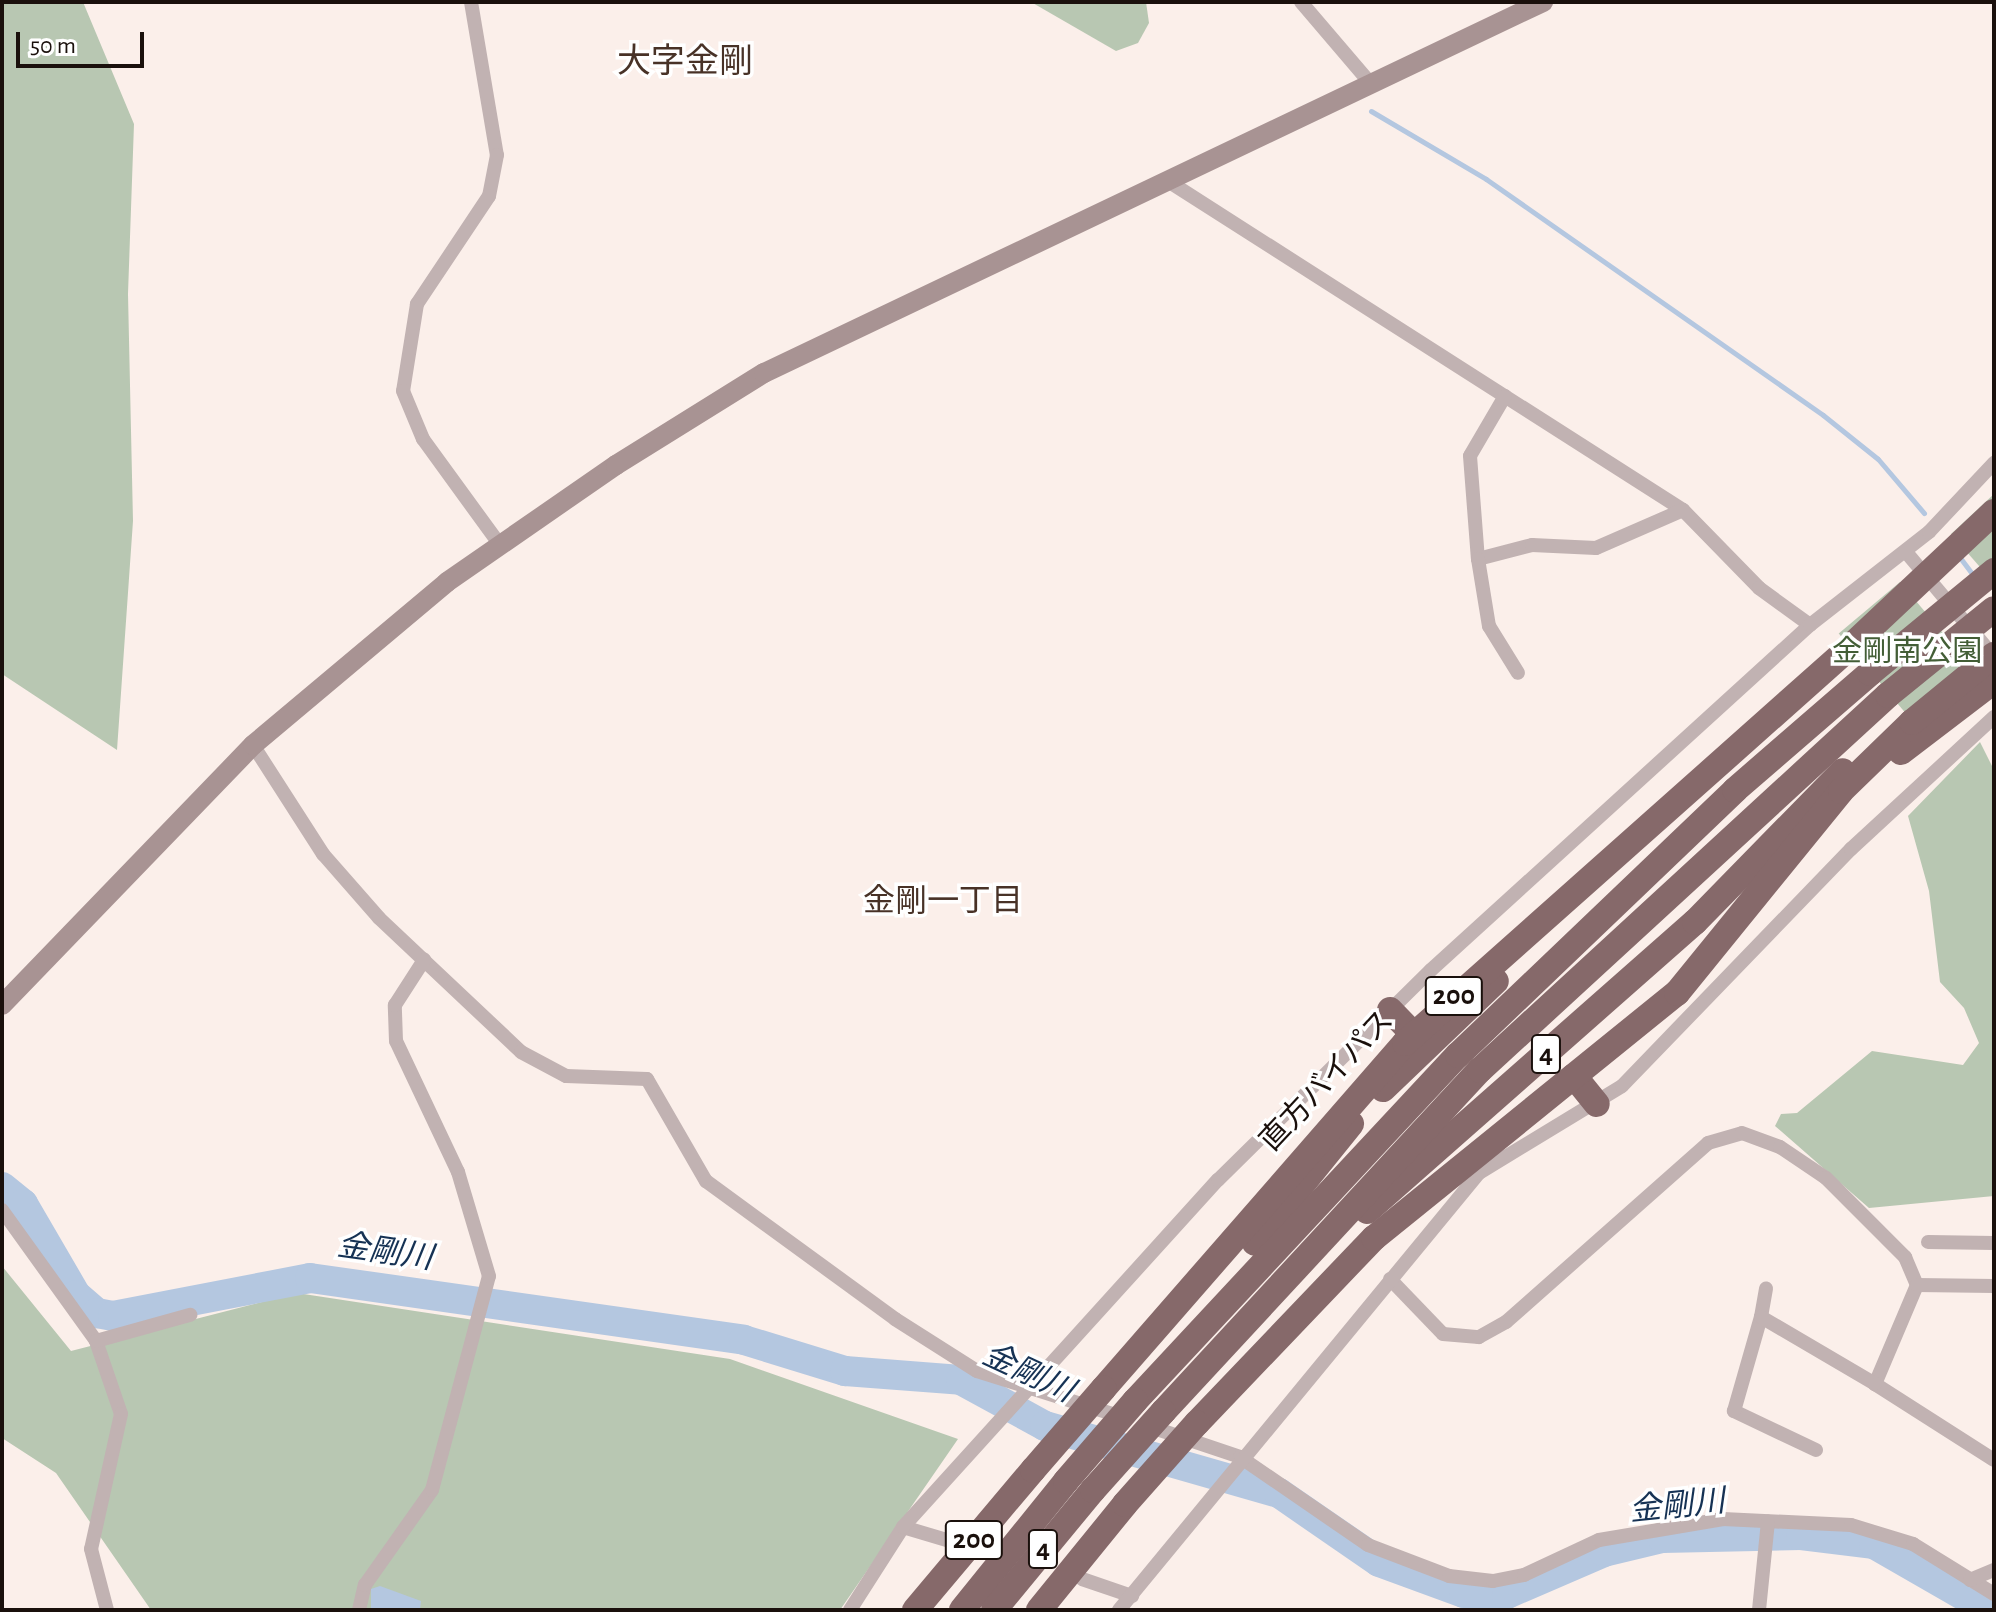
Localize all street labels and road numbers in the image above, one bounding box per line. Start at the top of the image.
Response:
road number: 200 [1424,972,1484,1020]
street label: 直方バイパス [1252,1003,1402,1159]
road number: 4 [1530,1030,1562,1078]
road number: 200 [944,1516,1004,1564]
road number: 4 [1027,1525,1059,1573]

